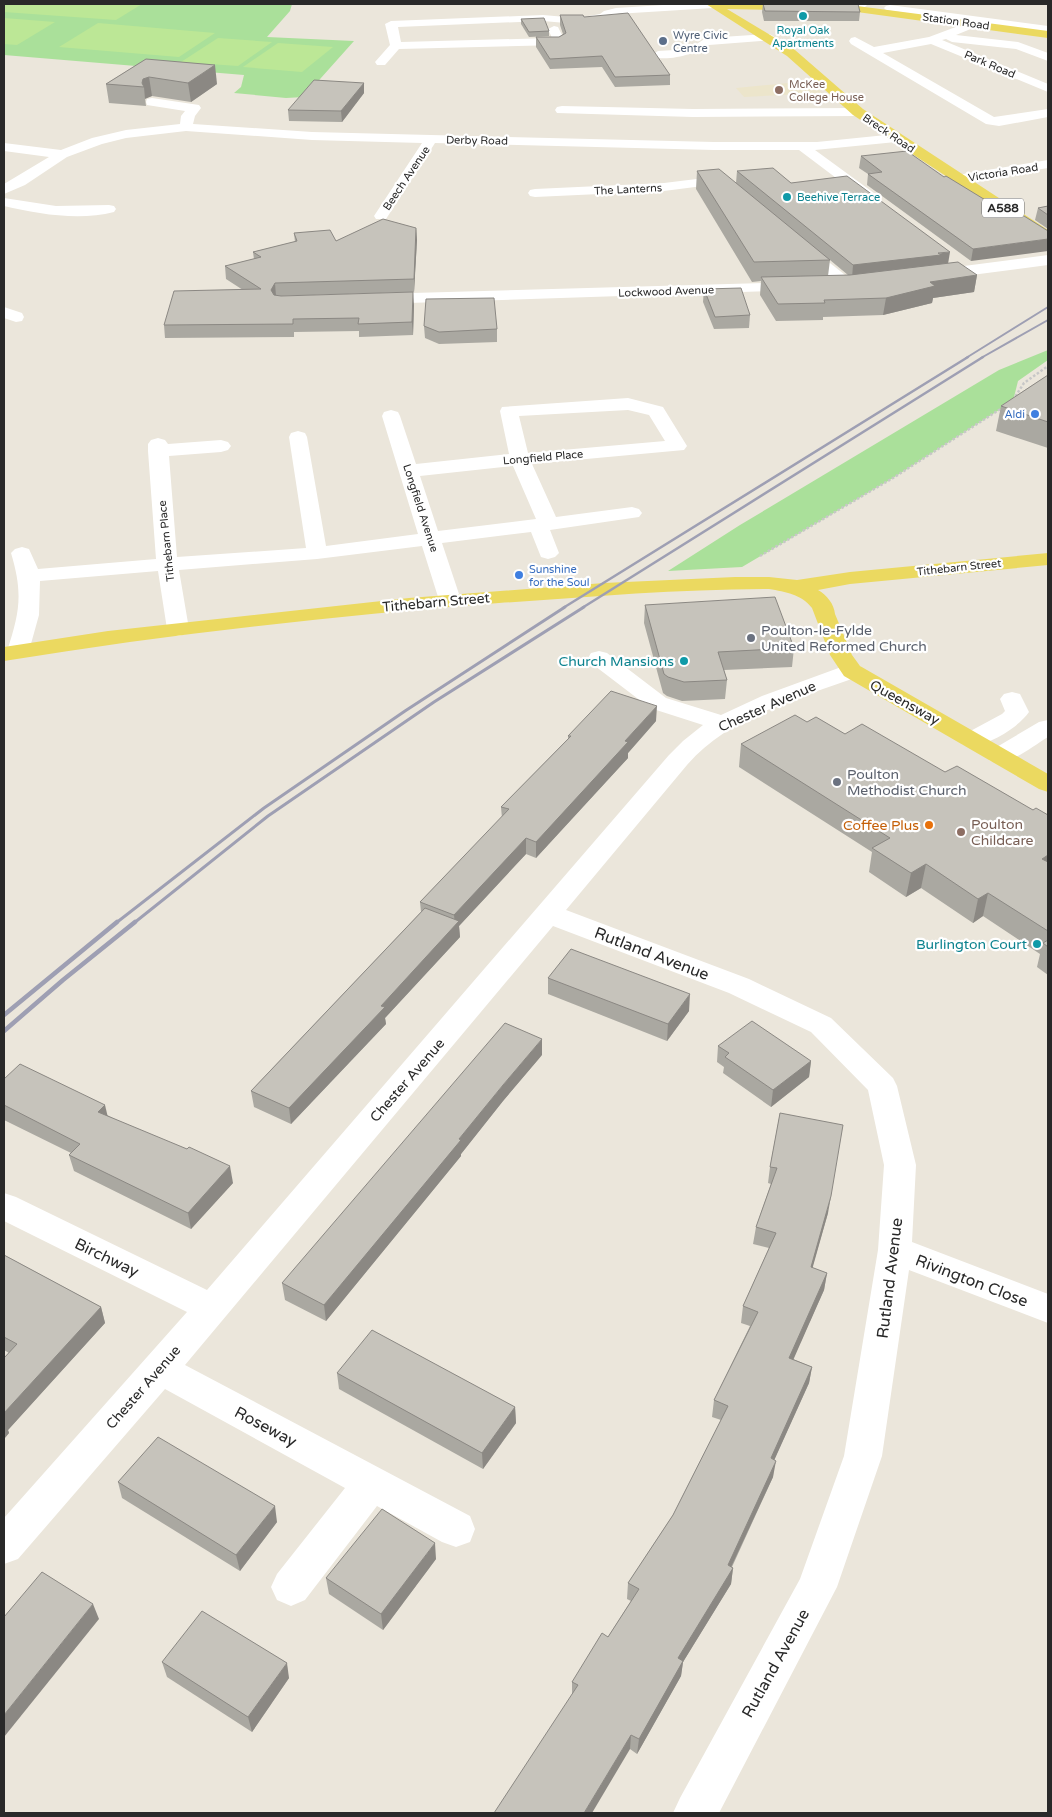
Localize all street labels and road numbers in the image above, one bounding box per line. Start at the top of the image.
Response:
street label: Station Road [922,10,990,33]
street label: Park Road [962,48,1017,81]
street label: Breck Road [860,111,917,156]
street label: Derby Road [446,133,508,148]
street label: Beech Avenue [380,144,433,213]
street label: Victoria Road [967,161,1039,184]
street label: The Lanterns [594,181,662,198]
road number: A588 [982,198,1024,218]
street label: Lockwood Avenue [618,283,714,300]
street label: Longfield Place [502,448,584,467]
street label: Longfield Avenue [400,462,441,554]
street label: Tithebarn Place [156,500,177,582]
street label: Tithebarn Street [916,557,1002,578]
street label: Tithebarn Street [382,589,491,616]
street label: Queensway [867,676,943,729]
street label: Chester Avenue [716,677,819,736]
street label: Rutland Avenue [591,923,712,985]
street label: Chester Avenue [366,1035,448,1126]
street label: Rutland Avenue [873,1217,907,1340]
street label: Birchway [71,1234,142,1282]
street label: Rivington Close [913,1250,1031,1312]
street label: Chester Avenue [102,1342,184,1433]
street label: Roseway [231,1402,301,1452]
street label: Rutland Avenue [738,1606,814,1721]

